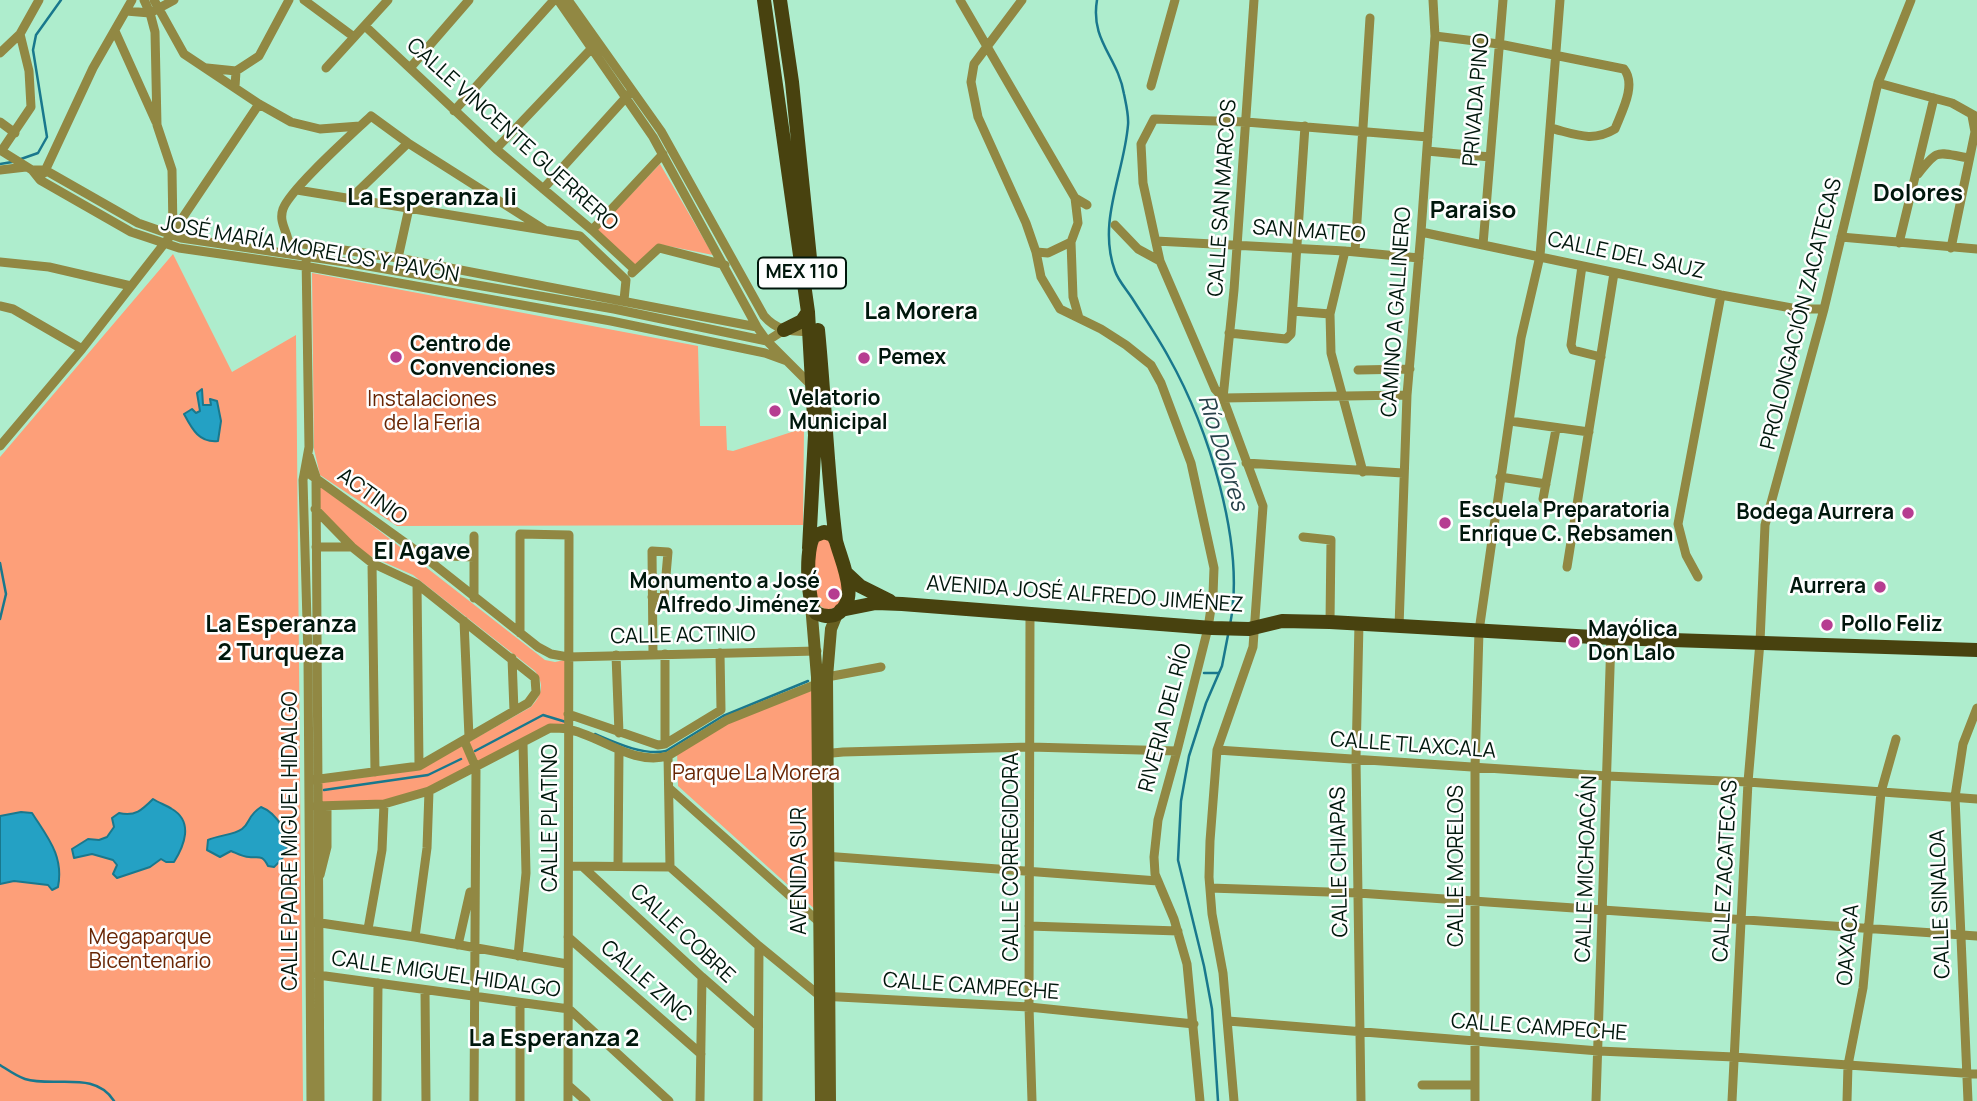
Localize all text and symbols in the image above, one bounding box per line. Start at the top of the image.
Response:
street label: PRIVADA PINO [1459,32,1495,168]
street label: CALLE VINCENTE GUERRERO [401,33,623,237]
street label: CALLE SAN MARCOS [1204,99,1242,297]
street label: PROLONGACIÓN ZACATECAS [1756,176,1848,452]
district label: Dolores [1873,180,1963,208]
district label: La Esperanza Ii [347,184,517,212]
district label: Paraiso [1430,197,1516,225]
street label: CAMINO A GALLINERO [1377,206,1417,418]
street label: JOSÉ MARÍA MORELOS Y PAVÓN [159,211,461,289]
street label: SAN MATEO [1251,215,1367,249]
street label: CALLE DEL SAUZ [1545,227,1707,285]
road number: MEX 110 [758,258,846,288]
district label: La Morera [864,298,978,326]
place label: Centro de Convenciones [410,332,556,382]
place label: Pemex [878,345,946,371]
marker: Centro de Convenciones [388,349,404,365]
marker: Pemex [856,350,872,366]
place label: Velatorio Municipal [789,386,888,436]
park label: Instalaciones de la Feria [367,387,497,437]
water label: Río Dolores [1191,392,1253,514]
marker: Velatorio Municipal [767,403,783,419]
street label: ACTINIO [332,463,412,531]
place label: Escuela Preparatoria Enrique C. Rebsamen [1459,498,1673,548]
place label: Bodega Aurrera [1736,500,1894,526]
marker: Bodega Aurrera [1900,505,1916,521]
marker: Escuela Preparatoria Enrique C. Rebsamen [1437,515,1453,531]
district label: El Agave [373,538,471,566]
place label: Monumento a José Alfredo Jiménez [629,569,820,619]
street label: AVENIDA JOSÉ ALFREDO JIMÉNEZ [926,571,1244,619]
place label: Aurrera [1789,574,1866,600]
marker: Aurrera [1872,579,1888,595]
marker: Monumento a José Alfredo Jiménez [826,586,842,602]
district label: La Esperanza 2 Turqueza [205,611,357,667]
place label: Pollo Feliz [1841,612,1942,638]
place label: Mayólica Don Lalo [1588,617,1678,667]
marker: Pollo Feliz [1819,617,1835,633]
street label: CALLE ACTINIO [610,622,756,650]
marker: Mayólica Don Lalo [1566,634,1582,650]
street label: RIVERIA DEL RÍO [1134,641,1198,795]
street label: CALLE PADRE MIGUEL HIDALGO [278,691,304,991]
street label: CALLE TLAXCALA [1329,728,1497,764]
street label: CALLE PLATINO [538,744,564,892]
street label: CALLE CORREGIDORA [999,752,1025,962]
park label: Parque La Morera [672,761,840,787]
street label: CALLE MICHOACÁN [1571,775,1603,963]
street label: CALLE ZACATECAS [1709,779,1743,963]
street label: CALLE MORELOS [1444,785,1470,947]
street label: CALLE CHIAPAS [1326,786,1354,938]
street label: AVENIDA SUR [787,807,813,935]
street label: CALLE SINALOA [1926,829,1956,979]
street label: CALLE COBRE [624,879,740,989]
street label: OAXACA [1833,903,1865,987]
park label: Megaparque Bicentenario [89,925,211,975]
street label: CALLE ZINC [595,936,697,1028]
street label: CALLE MIGUEL HIDALGO [330,946,562,1004]
street label: CALLE CAMPECHE [882,968,1060,1006]
street label: CALLE CAMPECHE [1450,1009,1628,1047]
district label: La Esperanza 2 [469,1025,639,1053]

